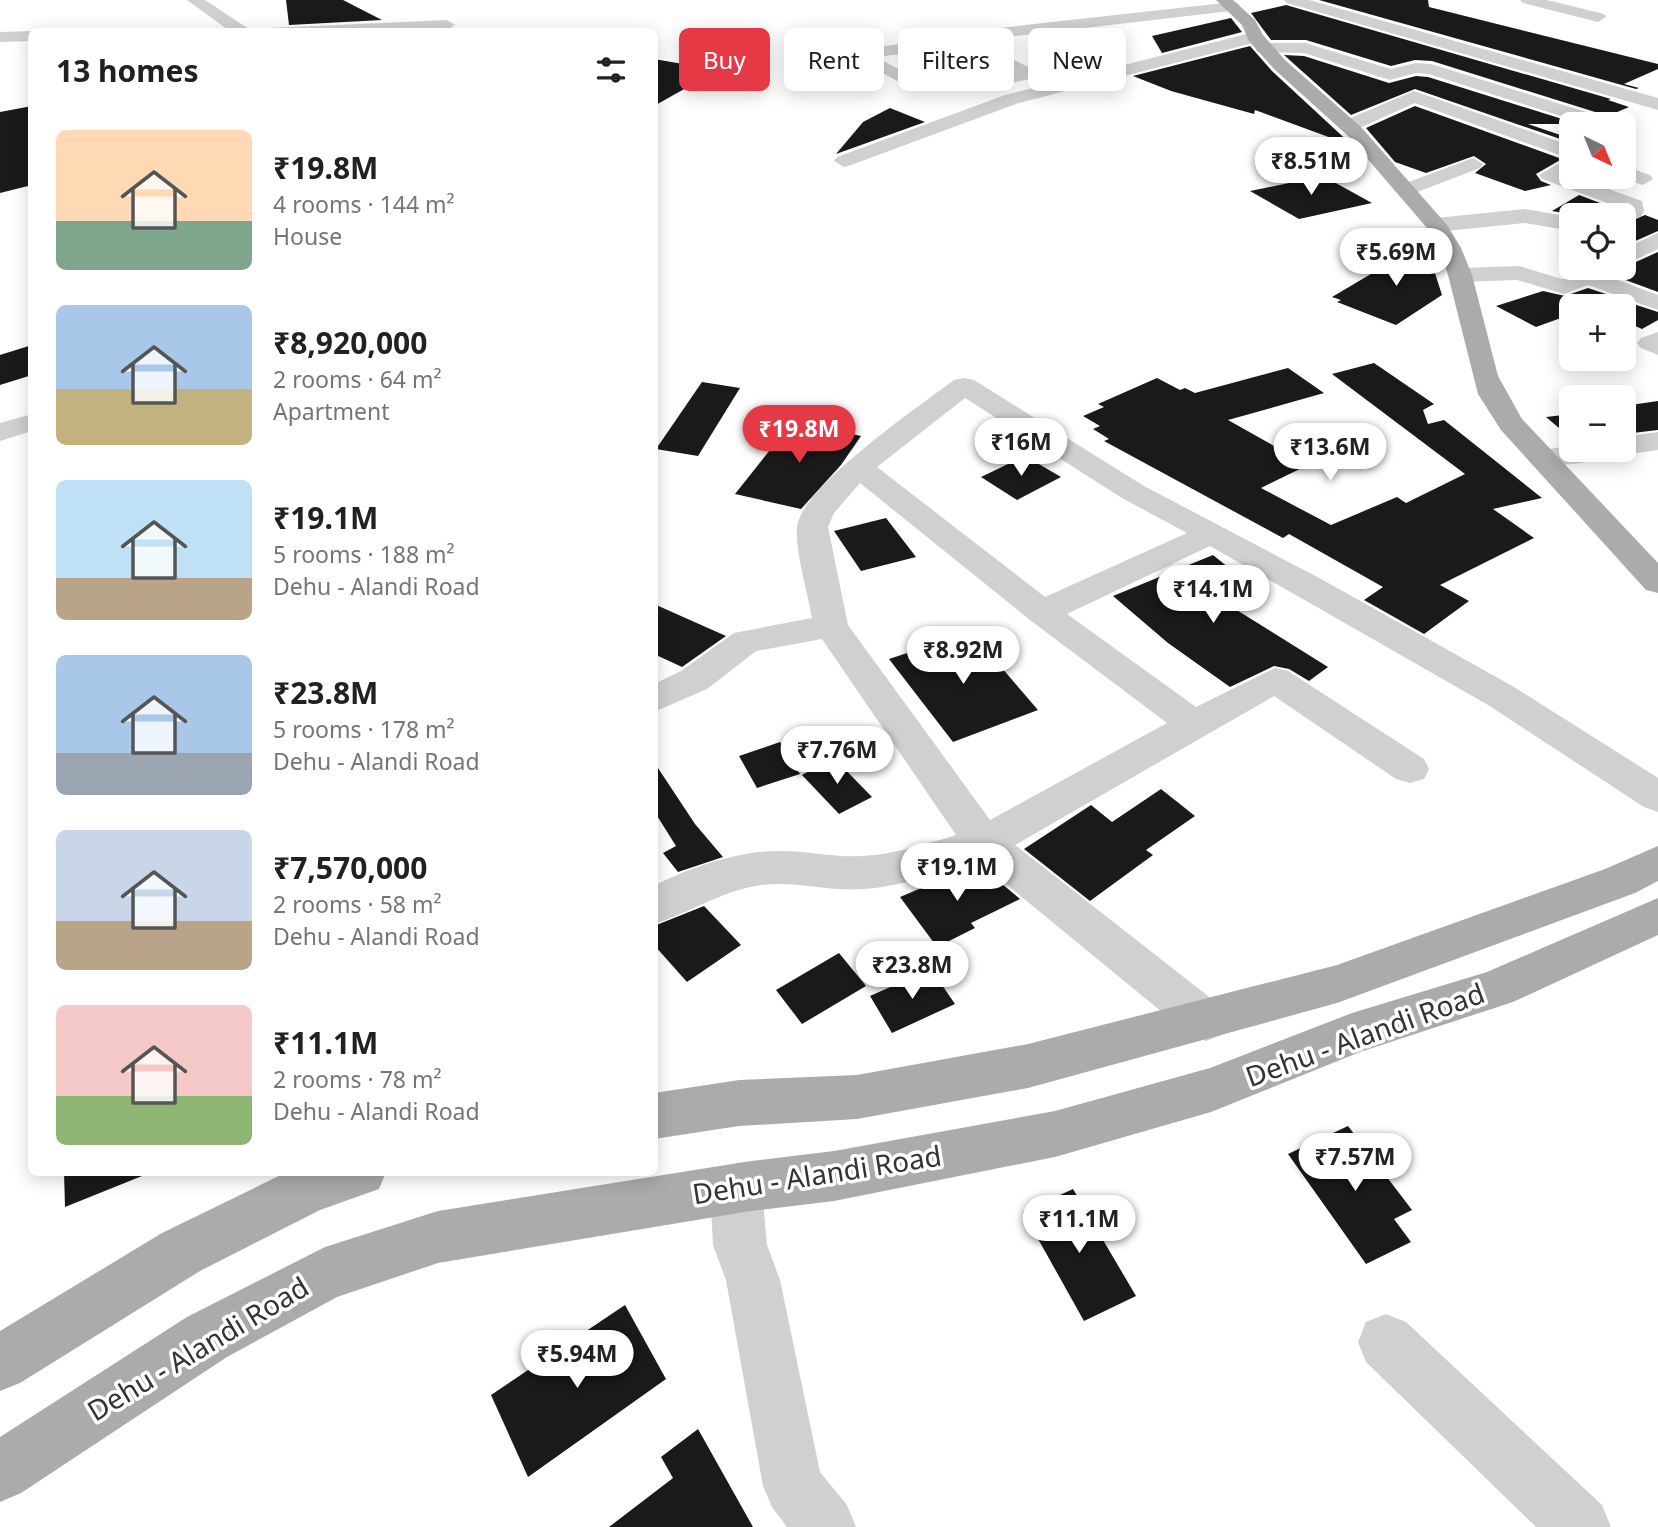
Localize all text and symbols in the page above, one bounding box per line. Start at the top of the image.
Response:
chip: Buy [679,28,770,91]
chip: Rent [784,28,884,91]
chip: Filters [898,28,1014,91]
chip: New [1028,28,1126,91]
text: 13 homes [56,50,199,91]
icon: filters [592,51,630,89]
north arrow [1559,112,1636,189]
map controls [1559,112,1636,462]
pin: ₹8.51M [1254,138,1368,197]
text: ₹8.51M [1271,144,1351,176]
text: ₹19.8M [273,147,378,188]
icon: home [112,158,196,242]
text: 4 rooms · 144 m² [273,188,455,220]
button: locate [1559,203,1636,280]
text: House [273,220,342,252]
pin: ₹5.69M [1339,229,1453,288]
text: ₹5.69M [1356,235,1436,267]
button: + [1559,294,1636,371]
text: ₹8,920,000 [273,322,427,363]
icon: home [112,333,196,417]
text: 2 rooms · 64 m² [273,363,442,395]
button: − [1559,385,1636,462]
text: Apartment [273,395,390,427]
pin: ₹19.8M [742,406,856,465]
text: ₹19.8M [759,412,839,444]
pin: ₹16M [980,419,1062,478]
pin: ₹13.6M [1273,424,1387,483]
text: ₹16M [990,425,1052,457]
text: ₹13.6M [1290,430,1370,462]
text: ₹19.1M [273,497,378,538]
icon: home [112,508,196,592]
text: 5 rooms · 188 m² [273,538,455,570]
pin: ₹14.1M [1156,566,1270,625]
text: Dehu - Alandi Road [273,570,480,602]
text: ₹14.1M [1173,572,1253,604]
pin: ₹8.92M [906,626,1020,686]
text: ₹8.92M [923,633,1003,665]
text: ₹23.8M [273,672,378,713]
icon: home [112,683,196,767]
text: 5 rooms · 178 m² [273,713,455,745]
pin: ₹7.76M [780,726,894,786]
text: ₹7.76M [797,733,877,765]
text: Dehu - Alandi Road [273,745,480,777]
pin: ₹19.1M [900,844,1014,903]
text: ₹7,570,000 [273,847,427,888]
text: ₹19.1M [917,850,997,882]
icon: home [112,858,196,942]
text: 2 rooms · 58 m² [273,888,442,920]
text: Dehu - Alandi Road [273,920,480,952]
pin: ₹23.8M [855,942,969,1001]
text: ₹23.8M [872,948,952,980]
street label: Dehu - Alandi Road [1240,973,1489,1095]
text: ₹11.1M [273,1022,378,1063]
icon: home [112,1033,196,1117]
text: 2 rooms · 78 m² [273,1063,442,1095]
text: Dehu - Alandi Road [273,1095,480,1127]
pin: ₹7.57M [1298,1134,1412,1193]
street label: Dehu - Alandi Road [690,1136,944,1212]
text: ₹7.57M [1315,1140,1395,1172]
pin: ₹11.1M [1022,1196,1136,1255]
text: ₹11.1M [1039,1202,1119,1234]
street label: Dehu - Alandi Road [80,1267,315,1429]
pin: ₹5.94M [520,1330,634,1390]
text: ₹5.94M [537,1337,617,1369]

